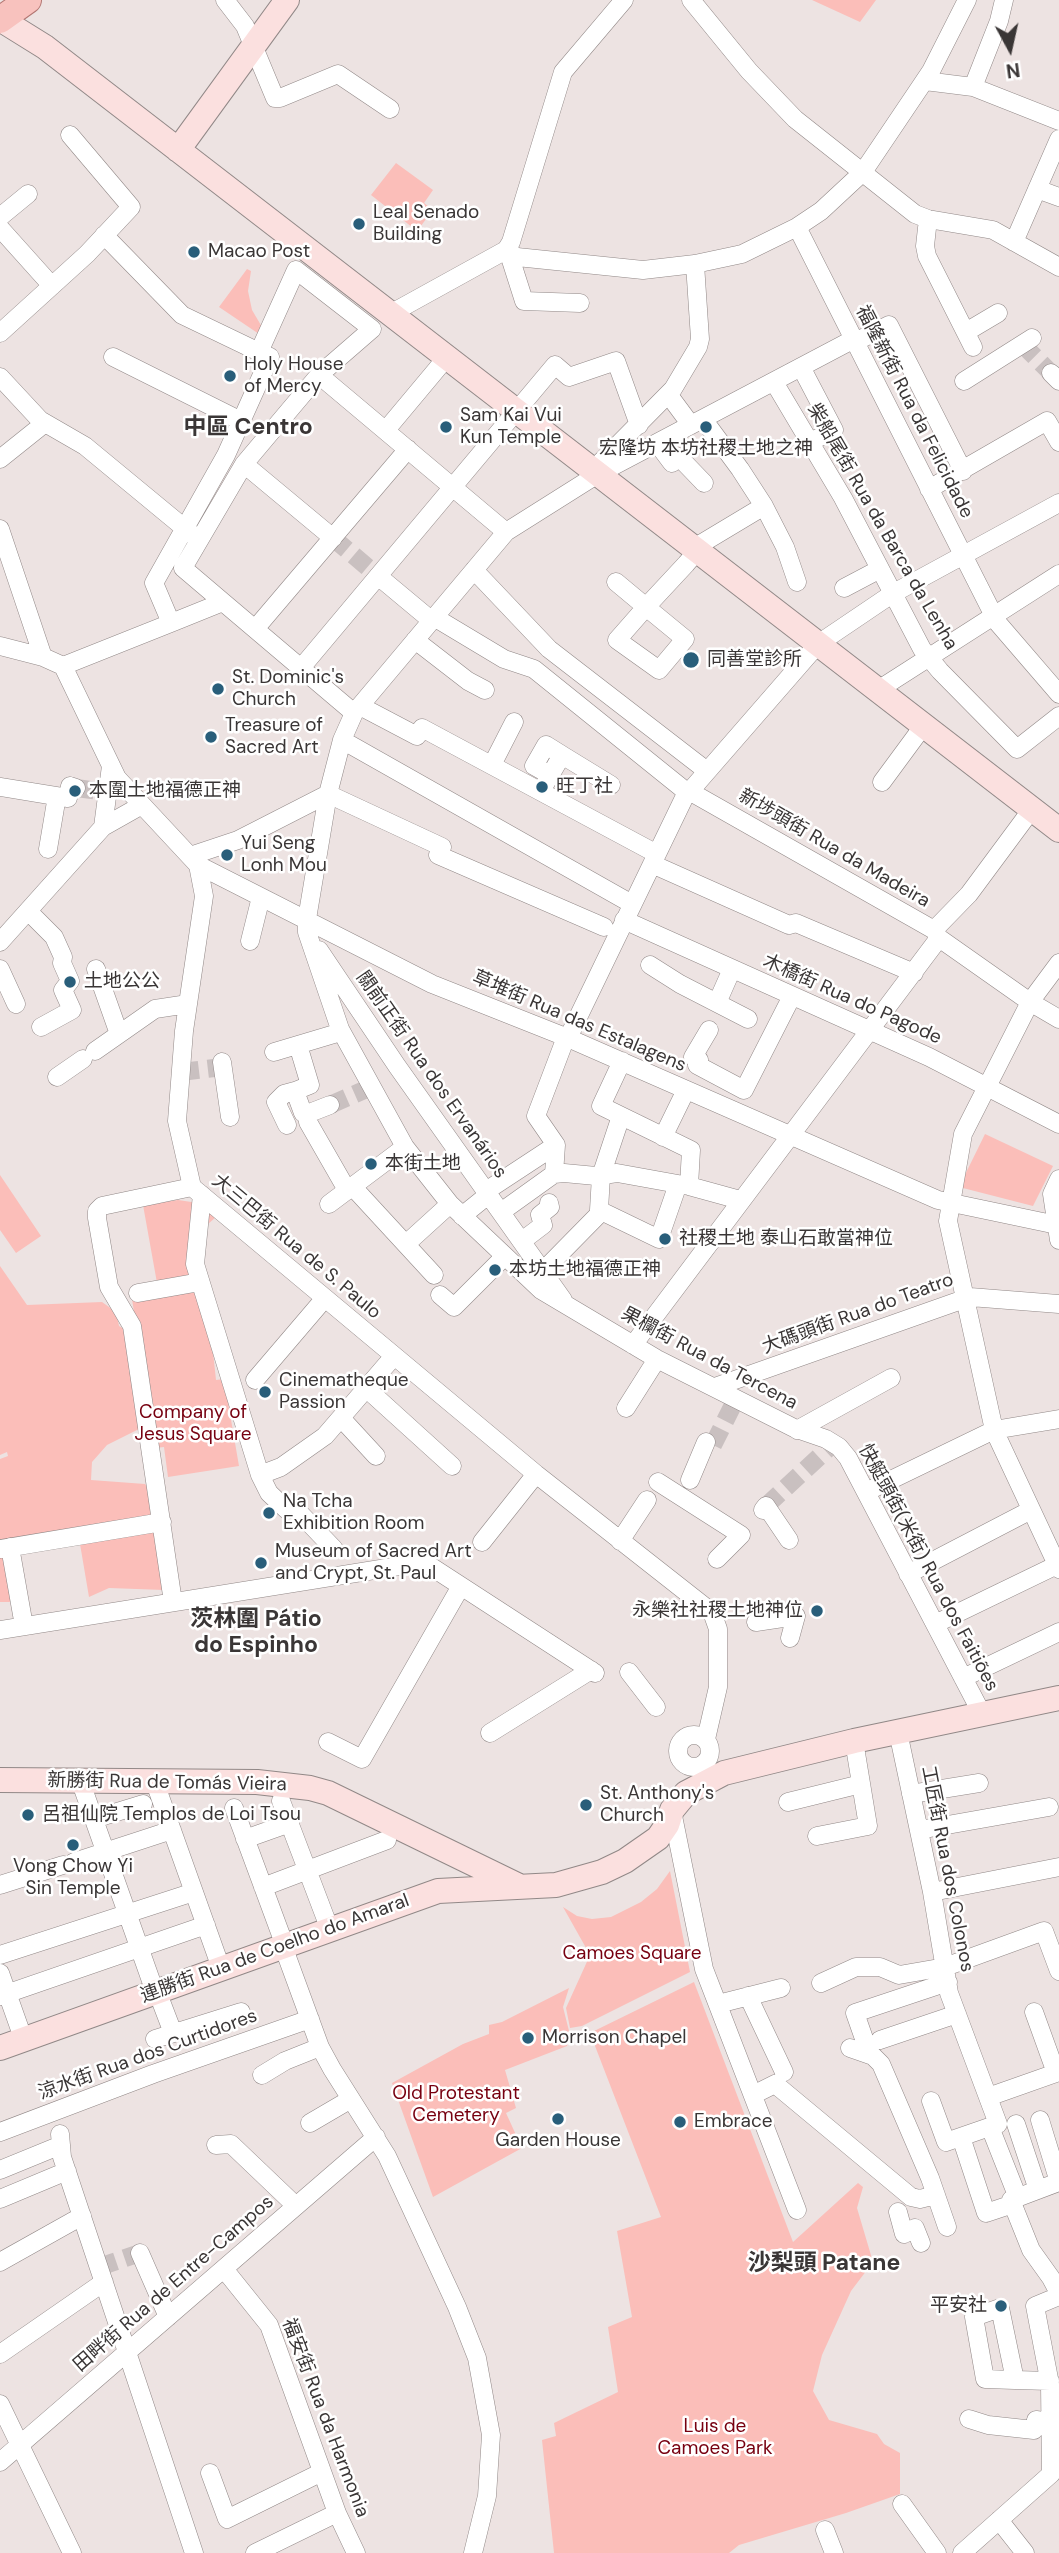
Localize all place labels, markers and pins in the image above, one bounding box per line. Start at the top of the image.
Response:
place label: Leal Senado Building [373,202,479,246]
marker: Leal Senado Building [351,216,367,232]
place label: Macao Post [208,241,310,263]
marker: Macao Post [186,244,202,260]
place label: Holy House of Mercy [244,354,343,398]
marker: Holy House of Mercy [222,368,238,384]
place label: Sam Kai Vui Kun Temple [460,405,562,449]
marker: Sam Kai Vui Kun Temple [438,419,454,435]
marker: 宏隆坊 本坊社稷土地之神 [698,419,714,435]
place label: 宏隆坊 本坊社稷土地之神 [599,438,813,460]
place label: 同善堂診所 [707,649,802,671]
marker: 同善堂診所 [681,650,701,670]
place label: St. Dominic's Church [232,667,344,711]
marker: St. Dominic's Church [210,681,226,697]
place label: Treasure of Sacred Art [225,715,323,759]
marker: Treasure of Sacred Art [203,729,219,745]
place label: 旺丁社 [556,776,613,798]
marker: 旺丁社 [534,779,550,795]
place label: 本圍土地福德正神 [89,780,241,802]
marker: 本圍土地福德正神 [67,783,83,799]
place label: Yui Seng Lonh Mou [241,833,327,877]
marker: Yui Seng Lonh Mou [219,847,235,863]
place label: 土地公公 [84,971,160,993]
marker: 土地公公 [62,974,78,990]
place label: 本街土地 [385,1153,461,1175]
marker: 本街土地 [363,1156,379,1172]
place label: 社稷土地 泰山石敢當神位 [679,1228,893,1250]
marker: 社稷土地 泰山石敢當神位 [657,1231,673,1247]
place label: 本坊土地福德正神 [509,1259,661,1281]
marker: 本坊土地福德正神 [487,1262,503,1278]
place label: Cinematheque Passion [279,1370,409,1414]
marker: Cinematheque Passion [257,1384,273,1400]
place label: Na Tcha Exhibition Room [283,1491,425,1535]
marker: Na Tcha Exhibition Room [261,1505,277,1521]
place label: Museum of Sacred Art and Crypt, St. Paul [275,1541,472,1585]
marker: Museum of Sacred Art and Crypt, St. Paul [253,1555,269,1571]
place label: 永樂社社稷土地神位 [632,1600,803,1622]
marker: 永樂社社稷土地神位 [809,1603,825,1619]
place label: St. Anthony's Church [600,1783,714,1827]
marker: St. Anthony's Church [578,1797,594,1813]
place label: 呂祖仙院 Templos de Loi Tsou [42,1804,301,1826]
marker: 呂祖仙院 Templos de Loi Tsou [20,1807,36,1823]
marker: Vong Chow Yi Sin Temple [65,1837,81,1853]
place label: Vong Chow Yi Sin Temple [13,1856,133,1900]
place label: Morrison Chapel [542,2027,686,2049]
marker: Morrison Chapel [520,2030,536,2046]
marker: Garden House [550,2111,566,2127]
place label: Embrace [694,2111,773,2133]
marker: Embrace [672,2114,688,2130]
place label: Garden House [495,2130,621,2152]
place label: 平安社 [930,2295,987,2317]
marker: 平安社 [993,2298,1009,2314]

